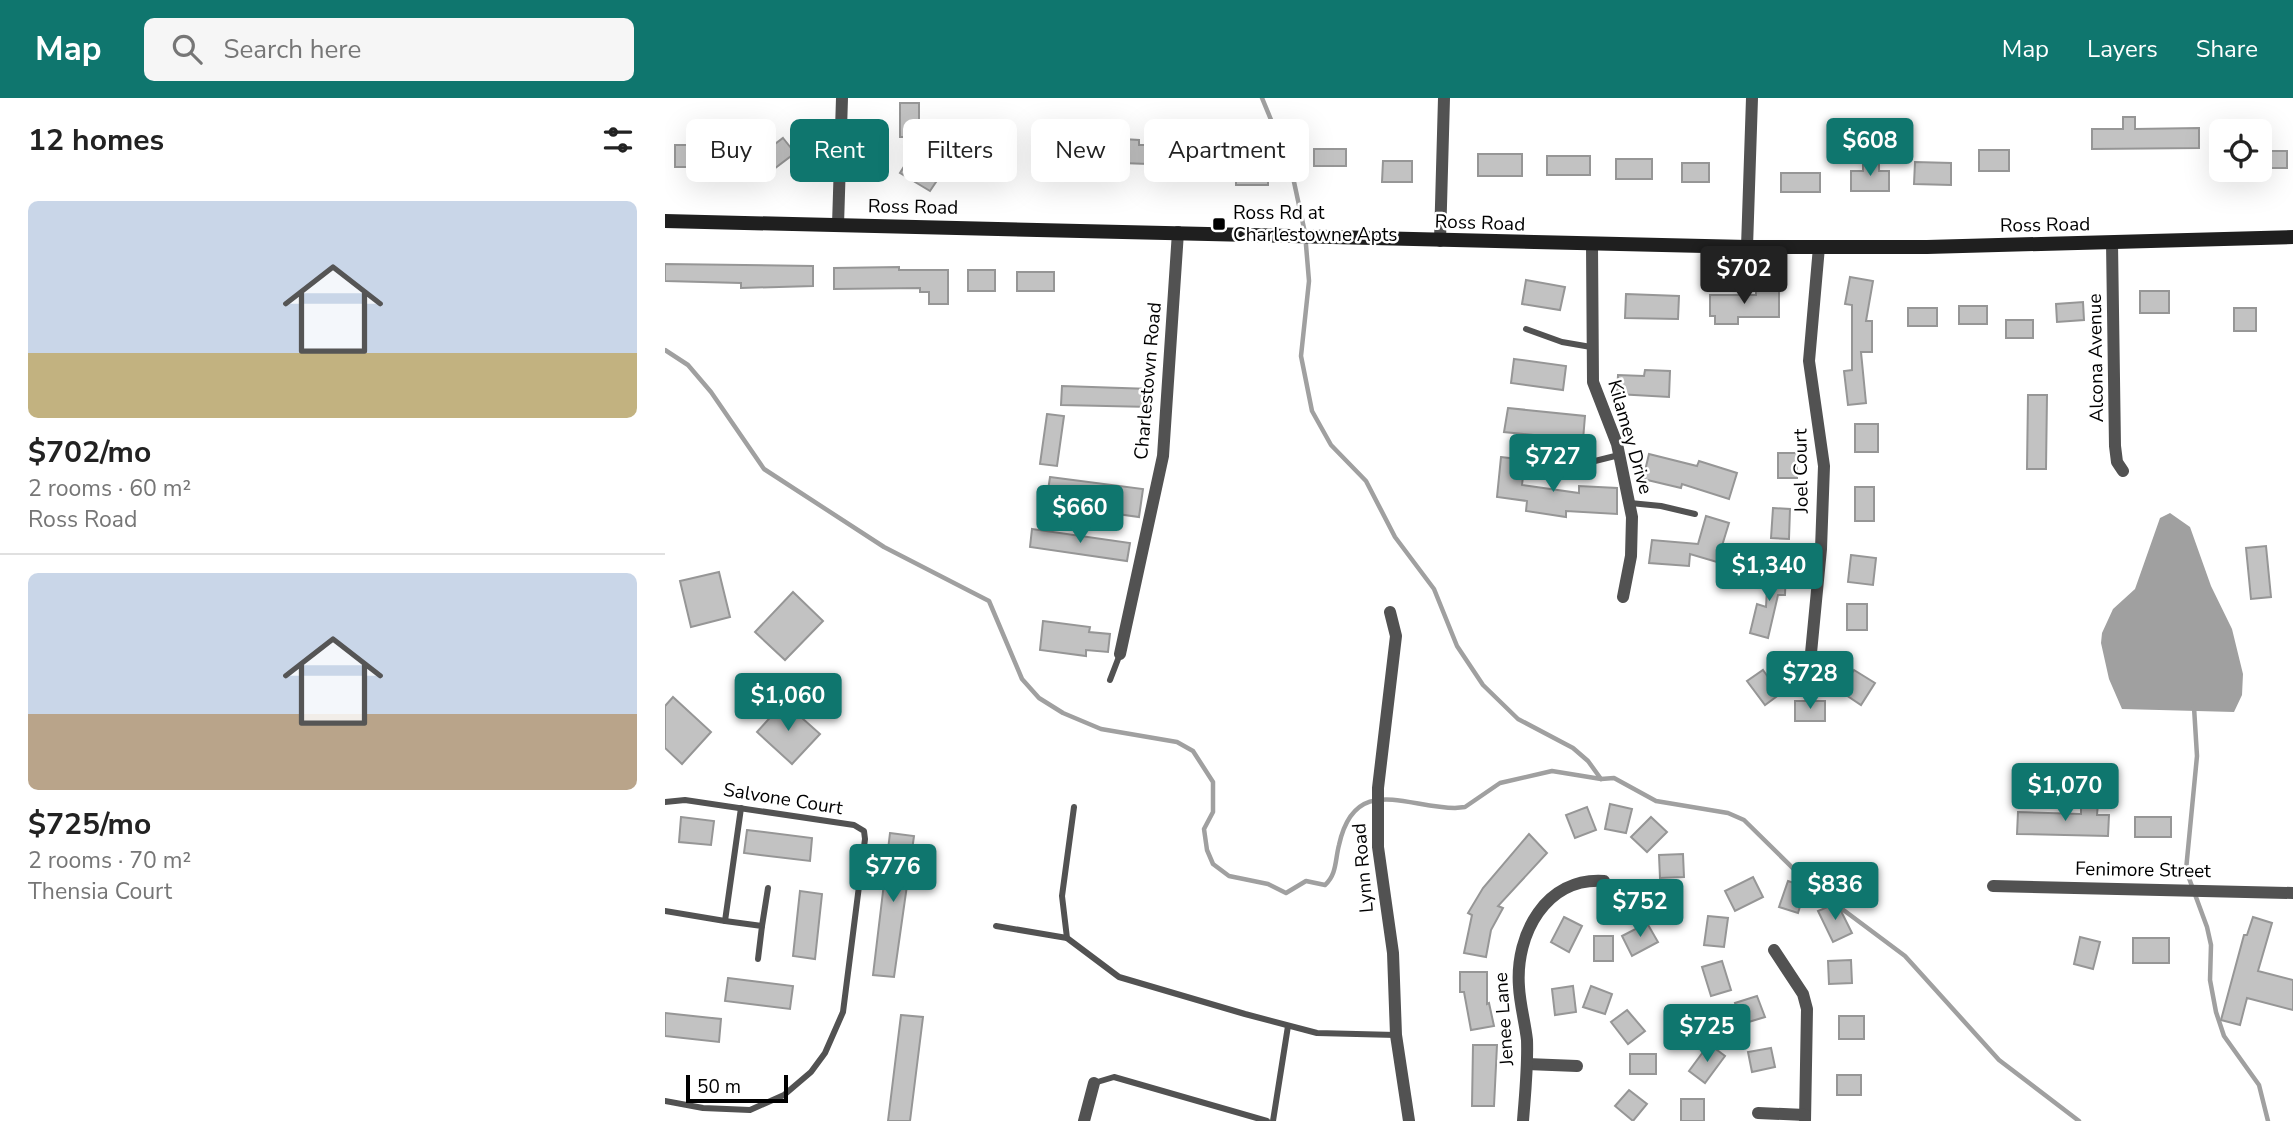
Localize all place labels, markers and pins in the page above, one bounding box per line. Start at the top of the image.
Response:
pin: $608 [1829,118,1911,178]
place label: Ross Rd at Charlestowne Apts [1233,200,1398,248]
marker: Ross Rd at Charlestowne Apts [1211,216,1227,232]
pin: $702 [1703,246,1785,306]
pin: $727 [1512,434,1594,494]
pin: $660 [1039,486,1121,545]
pin: $1,340 [1712,544,1826,603]
pin: $728 [1769,652,1851,711]
pin: $1,060 [731,674,845,733]
pin: $1,070 [2008,764,2122,823]
pin: $776 [852,844,934,904]
pin: $836 [1794,862,1876,922]
pin: $752 [1599,880,1681,939]
pin: $725 [1666,1004,1748,1064]

